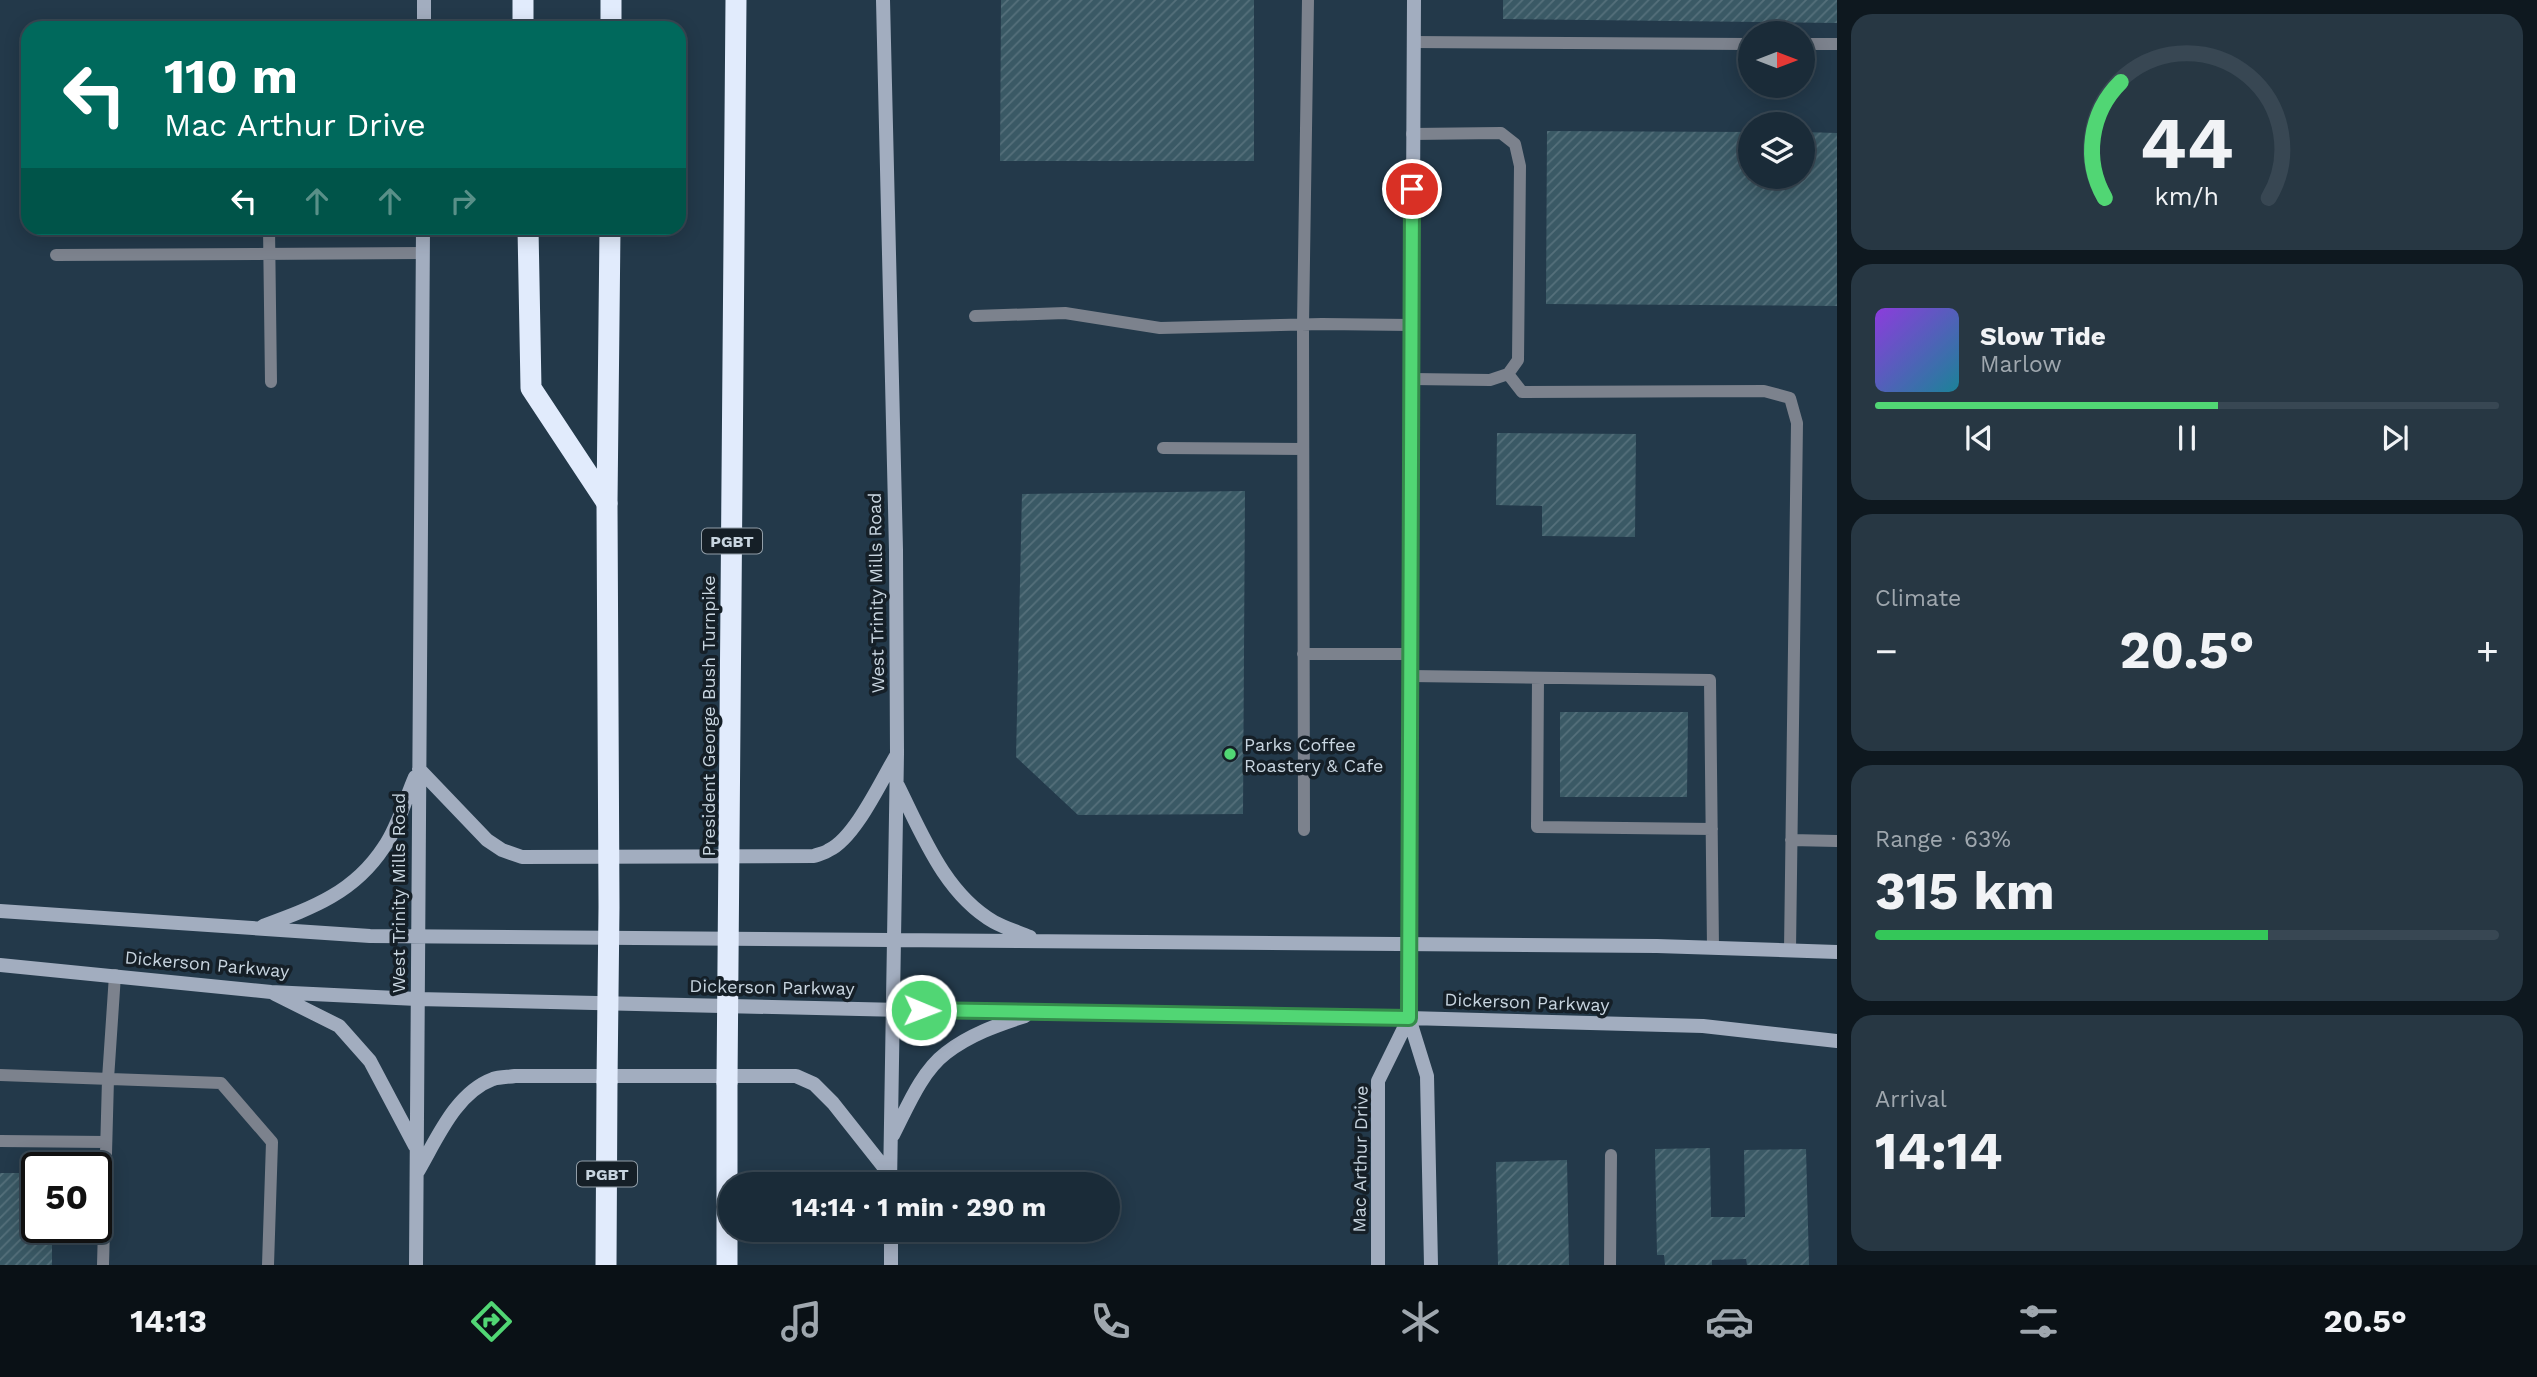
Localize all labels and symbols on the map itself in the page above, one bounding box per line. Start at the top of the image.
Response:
north arrow [1738,21,1815,98]
pin [1382,159,1442,219]
street label: West Trinity Mills Road [864,492,888,694]
road number: PGBT [702,528,762,554]
street label: President George Bush Turnpike [698,575,719,857]
place label: Parks Coffee Roastery & Cafe [1244,734,1383,776]
marker: Parks Coffee Roastery & Cafe [1222,746,1238,762]
street label: West Trinity Mills Road [388,793,409,993]
street label: Dickerson Parkway [124,946,291,982]
position arrow [884,973,958,1047]
street label: Dickerson Parkway [689,975,855,999]
street label: Dickerson Parkway [1444,989,1611,1015]
street label: Mac Arthur Drive [1348,1085,1372,1233]
speed limit sign: 50 [21,1152,112,1243]
road number: PGBT [577,1162,637,1186]

